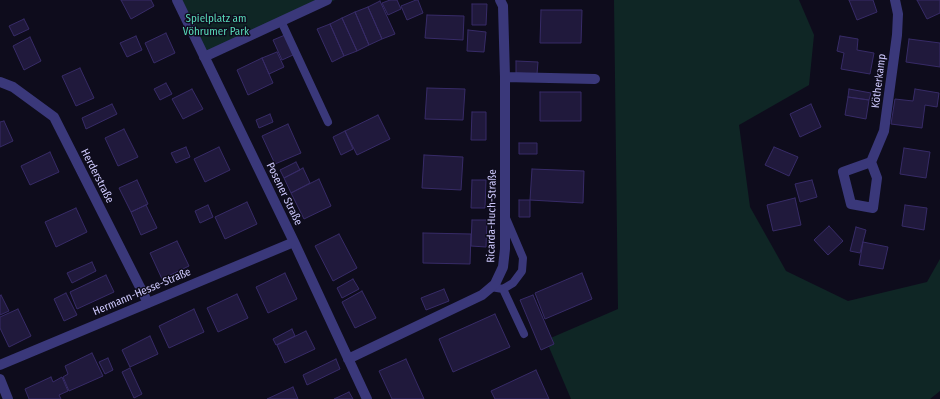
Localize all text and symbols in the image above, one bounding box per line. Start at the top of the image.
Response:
park label: Spielplatz am Vöhrumer Park [183,12,249,38]
street label: Kötherkamp [869,53,889,109]
street label: Herderstraße [78,147,116,205]
street label: Posener Straße [263,160,305,228]
street label: Ricarda-Huch-Straße [485,169,499,263]
street label: Hermann-Hesse-Straße [91,265,193,319]

